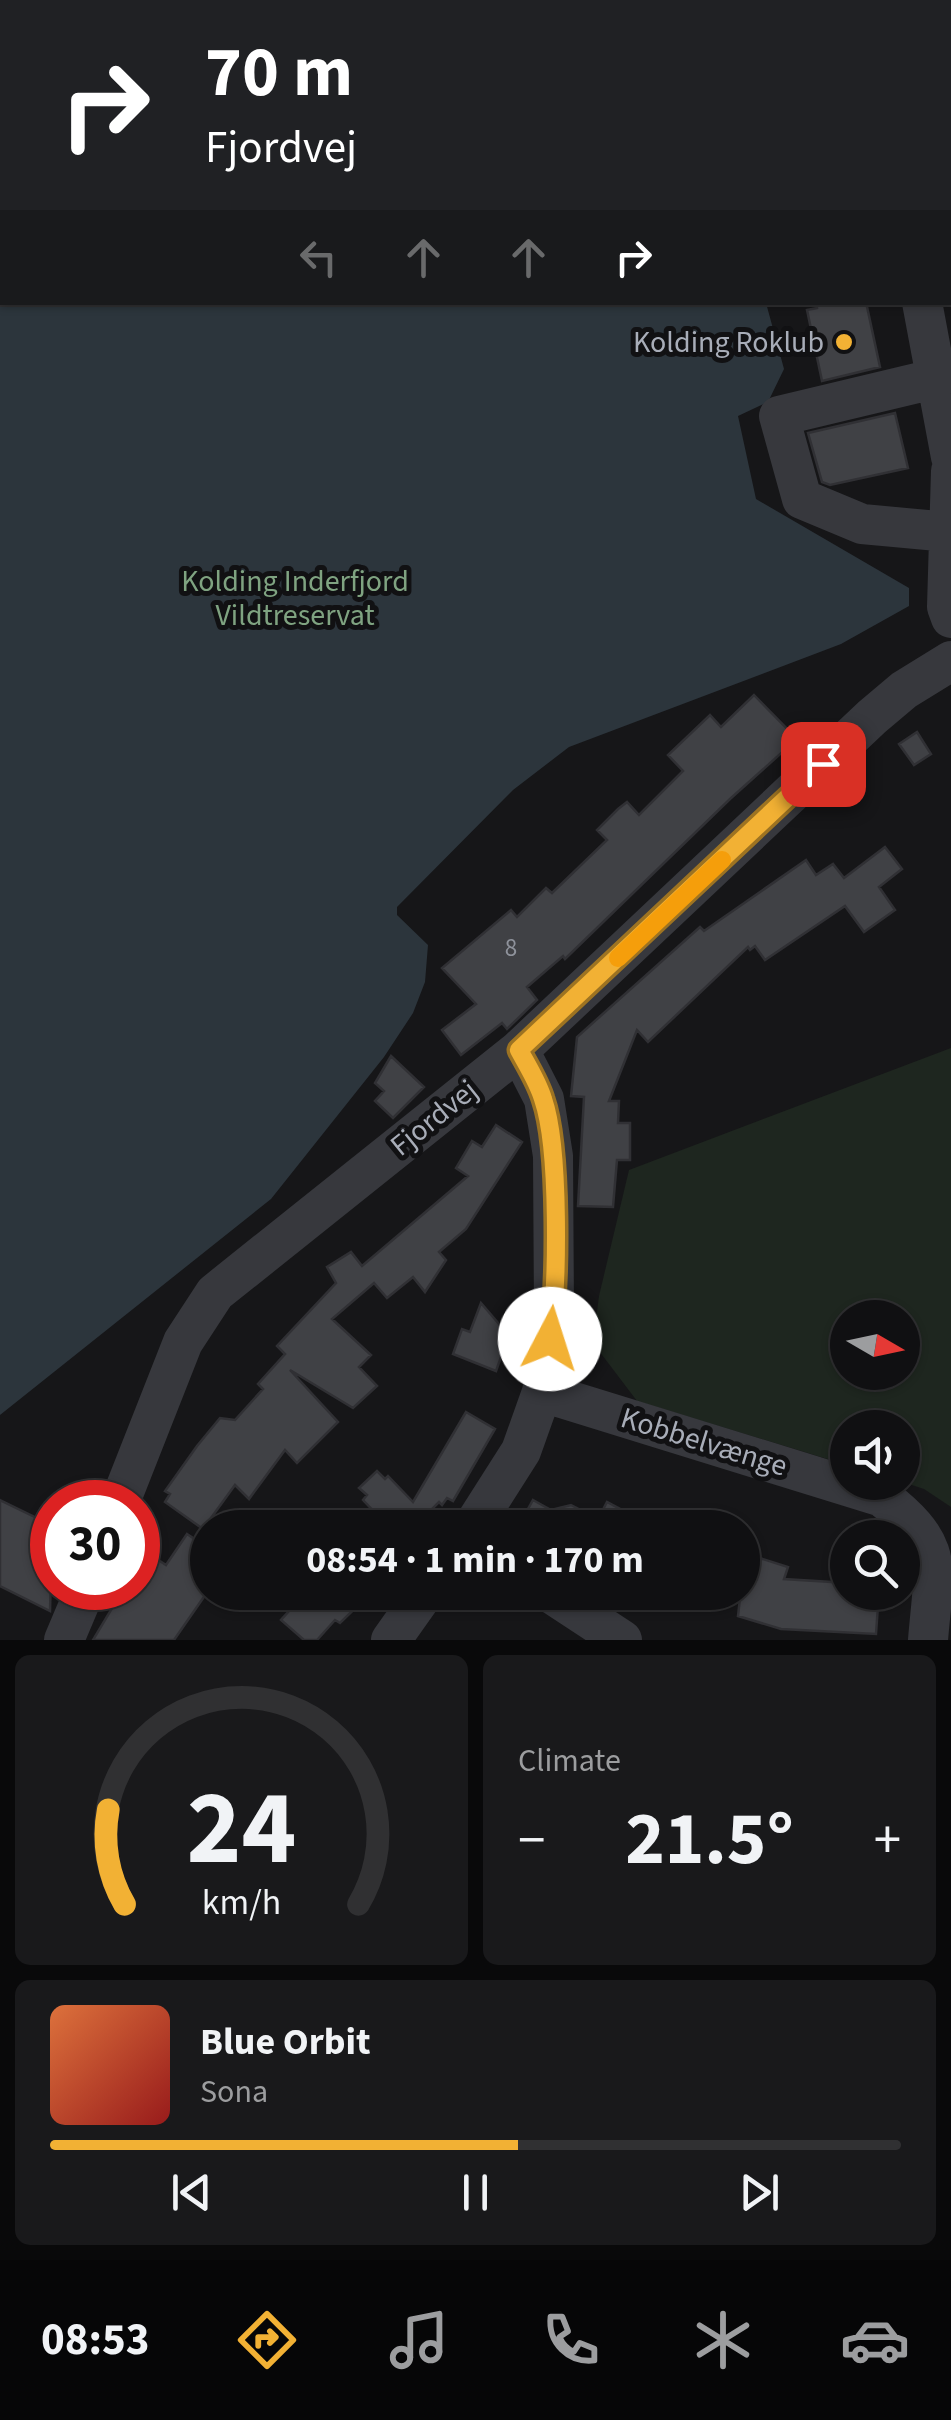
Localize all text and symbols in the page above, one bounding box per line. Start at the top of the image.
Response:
text: 70 m [205,23,353,123]
icon: right [40,40,170,170]
text: Fjordvej [205,116,357,180]
icon: left [291,230,346,285]
icon: ahead [396,230,451,285]
icon: ahead [501,230,556,285]
icon: right [606,230,661,285]
place label: Kolding Roklub [633,321,824,364]
marker: Kolding Roklub [833,331,855,353]
park label: Kolding Inderfjord Vildtreservat [181,560,409,637]
pin [781,722,866,807]
icon: arrive [796,737,851,792]
house number: 8 [505,930,517,966]
street label: Fjordvej [381,1069,487,1167]
position arrow [498,1287,602,1391]
north arrow [830,1300,920,1390]
map controls [830,1300,920,1610]
street label: Kobbelvænge [616,1396,792,1488]
button: sound [830,1410,920,1500]
speed limit sign: 30 [30,1480,160,1610]
button: search [830,1520,920,1610]
text: 08:54 · 1 min · 170 m [306,1533,644,1587]
text: Climate [518,1738,621,1784]
text: 24 [187,1756,296,1904]
text: 21.5° [625,1786,794,1893]
text: − [518,1802,545,1880]
text: + [874,1802,901,1880]
text: km/h [202,1877,281,1928]
text: Blue Orbit [200,2015,371,2069]
text: Sona [200,2069,268,2115]
icon: previous [164,2165,219,2220]
icon: pause [448,2165,503,2220]
icon: next [732,2165,787,2220]
icon: directions [232,2305,302,2375]
icon: music [384,2305,454,2375]
icon: phone [536,2305,606,2375]
icon: climate [688,2305,758,2375]
icon: car [840,2305,910,2375]
text: 08:53 [41,2308,150,2372]

